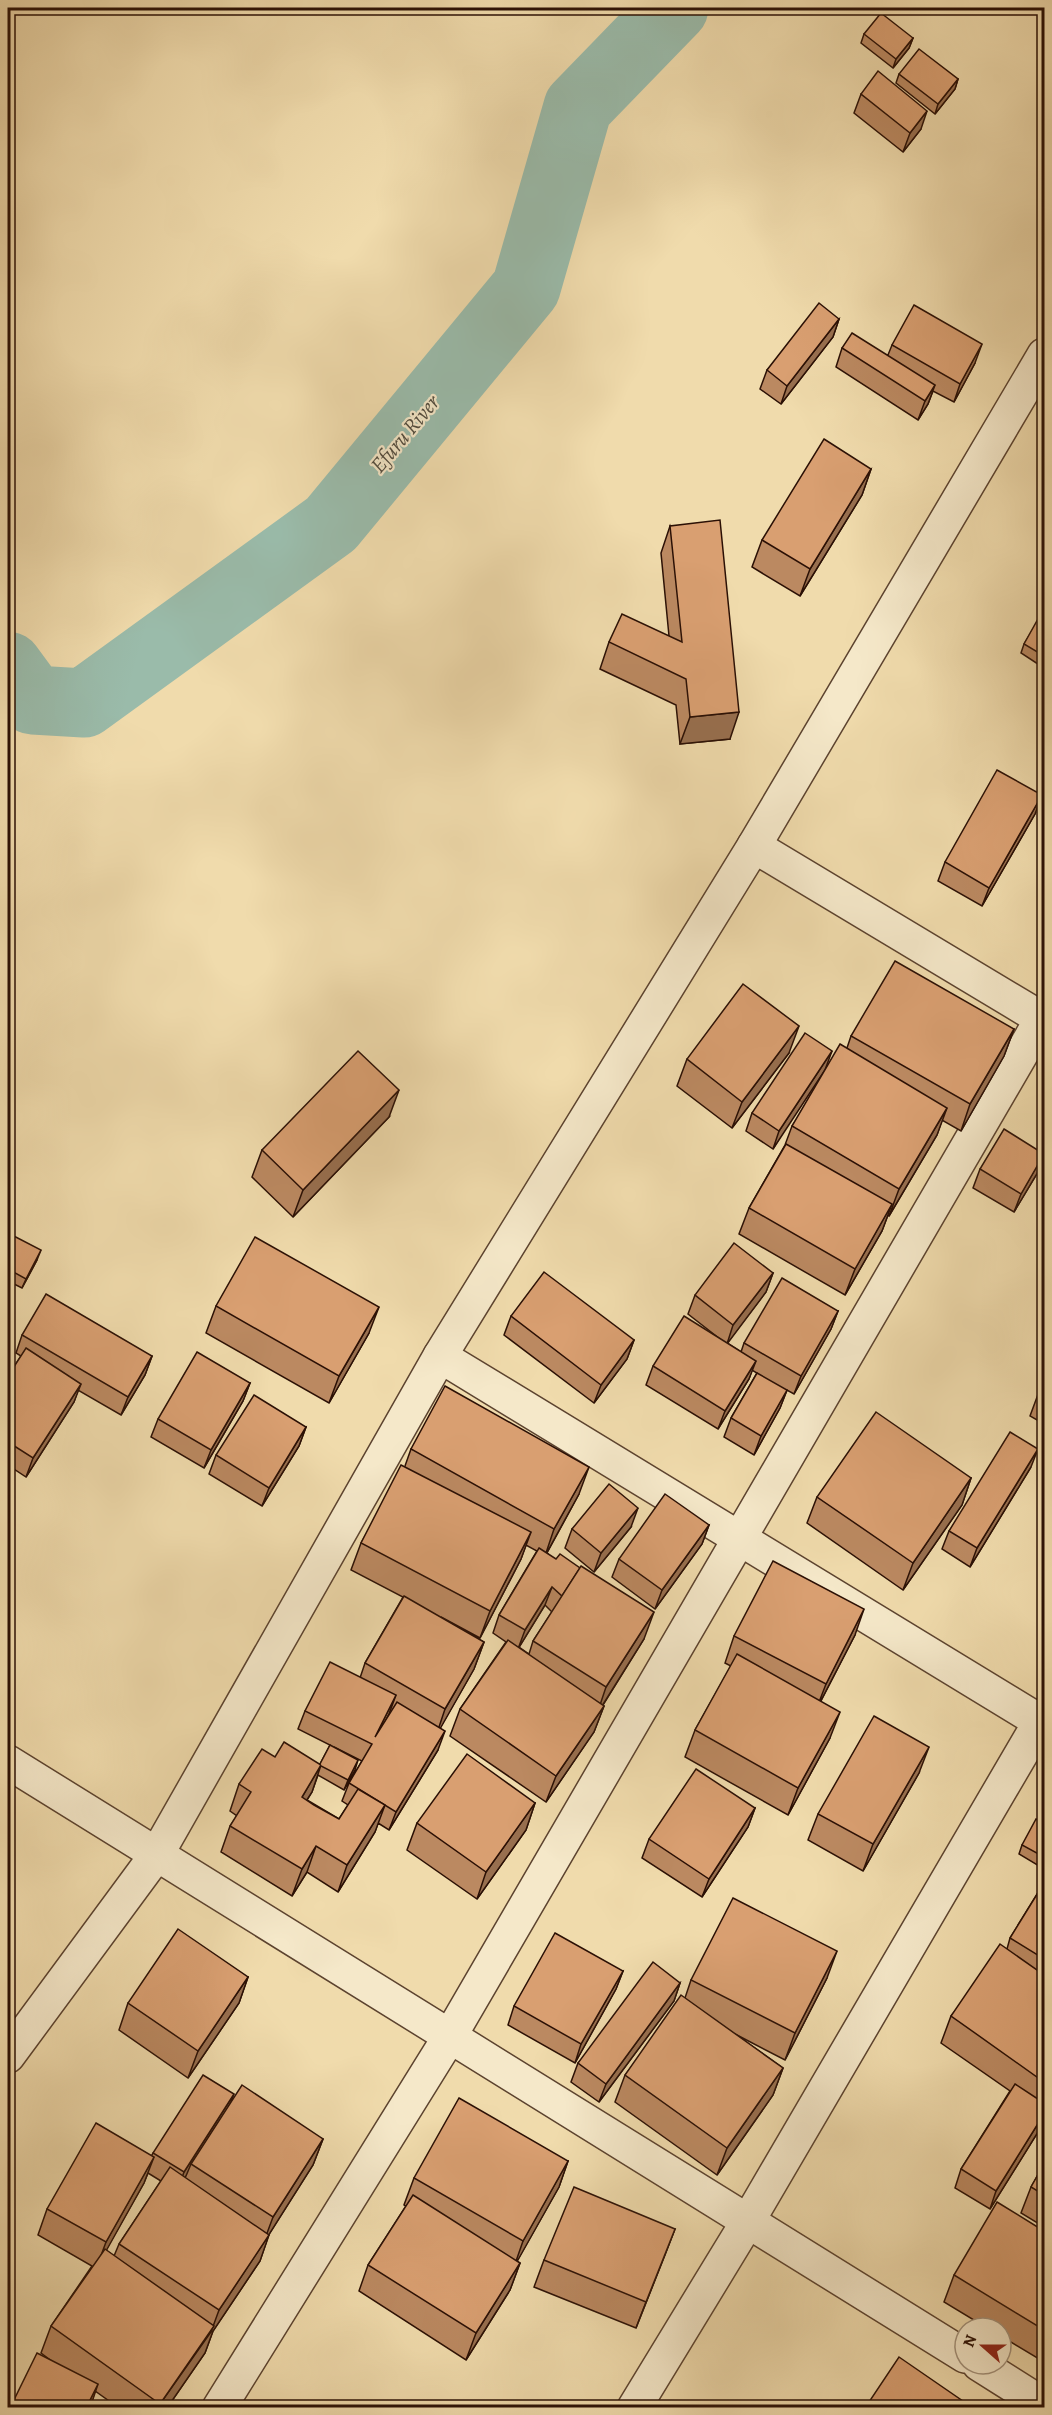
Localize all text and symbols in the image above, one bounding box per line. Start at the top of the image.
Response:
water label: Efuru River [363,388,447,479]
north arrow [953,2316,1013,2376]
text: N [958,2331,982,2350]

